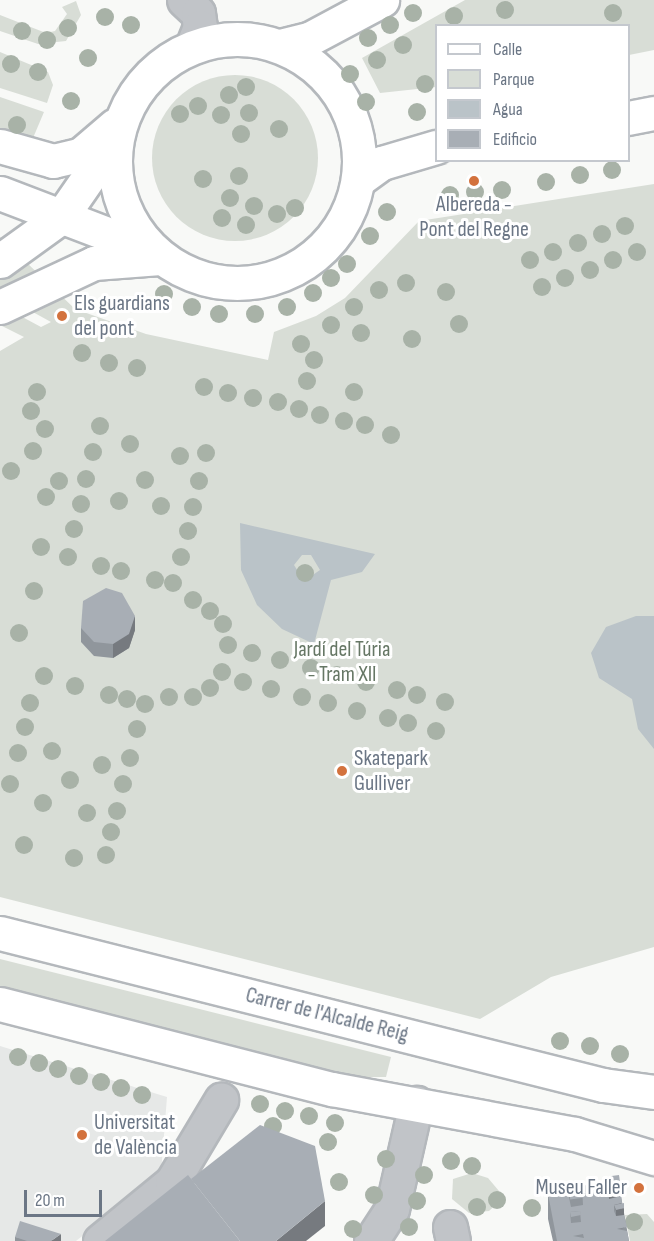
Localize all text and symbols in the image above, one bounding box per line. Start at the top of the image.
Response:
legend [435,24,630,162]
text: Calle [493,39,522,60]
text: Parque [493,69,534,90]
text: Agua [493,99,523,120]
text: Edificio [493,129,537,150]
marker: Albereda - Pont del Regne [467,174,481,188]
place label: Albereda - Pont del Regne [419,191,529,242]
place label: Els guardians del pont [74,290,170,342]
marker: Els guardians del pont [55,309,69,323]
park label: Jardí del Túria - Tram XII [294,636,390,688]
place label: Skatepark Gulliver [354,745,428,796]
marker: Skatepark Gulliver [335,764,349,778]
street label: Carrer de l'Alcalde Reig [243,982,411,1048]
place label: Universitat de València [94,1109,177,1160]
marker: Universitat de València [75,1128,89,1142]
place label: Museu Faller [536,1175,627,1201]
scale bar [27,1178,105,1216]
marker: Museu Faller [632,1181,646,1195]
text: 20 m [35,1190,65,1211]

